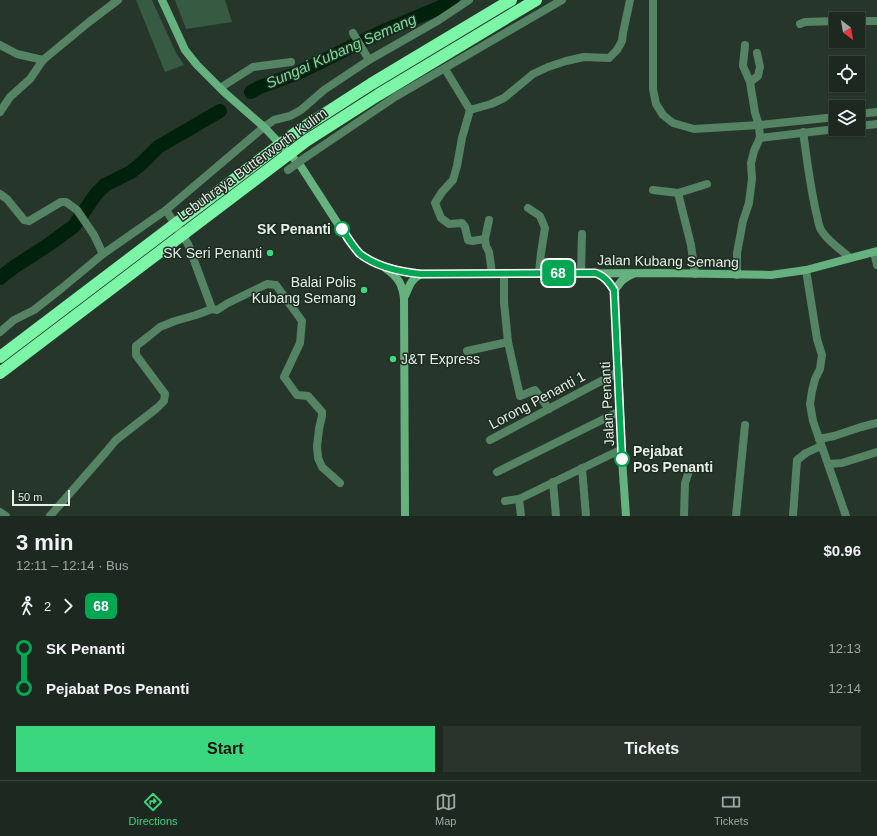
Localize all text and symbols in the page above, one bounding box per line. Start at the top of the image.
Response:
water label: Sungai Kubang Semang [263,9,419,91]
north arrow [829,12,865,48]
map controls [829,12,865,136]
button: locate [829,56,865,92]
button: layers [829,100,865,136]
street label: Lebuhraya Butterworth Kulim [174,104,330,224]
place label: SK Penanti [257,221,331,237]
marker: SK Penanti [334,221,350,237]
place label: SK Seri Penanti [163,245,262,261]
marker: SK Seri Penanti [265,248,275,258]
street label: Jalan Kubang Semang [597,252,739,270]
line badge: 68 [540,260,576,286]
text: 68 [550,265,566,281]
place label: Balai Polis Kubang Semang [252,274,356,306]
marker: Balai Polis Kubang Semang [359,285,369,295]
place label: J&T Express [401,351,480,367]
marker: J&T Express [388,354,398,364]
street label: Jalan Penanti [597,361,617,447]
street label: Lorong Penanti 1 [486,368,588,432]
place label: Pejabat Pos Penanti [633,443,713,475]
marker: Pejabat Pos Penanti [614,451,630,467]
scale bar [12,488,70,507]
text: 50 m [18,491,42,503]
text: 3 min [16,530,73,555]
text: $0.96 [823,542,861,559]
text: 12:11 – 12:14 · Bus [16,558,129,573]
icon: walk [16,595,38,617]
icon: forward [57,595,79,617]
text: 68 [93,598,109,614]
text: 2 [44,599,51,614]
text: SK Penanti [46,640,125,657]
text: 12:13 [828,641,861,656]
text: Pejabat Pos Penanti [46,680,189,697]
text: 12:14 [828,681,861,696]
button: Start [16,726,435,772]
button: Tickets [443,726,861,772]
tab: Directions [129,791,178,827]
tab: Map [435,791,457,827]
tab: Tickets [714,791,748,827]

